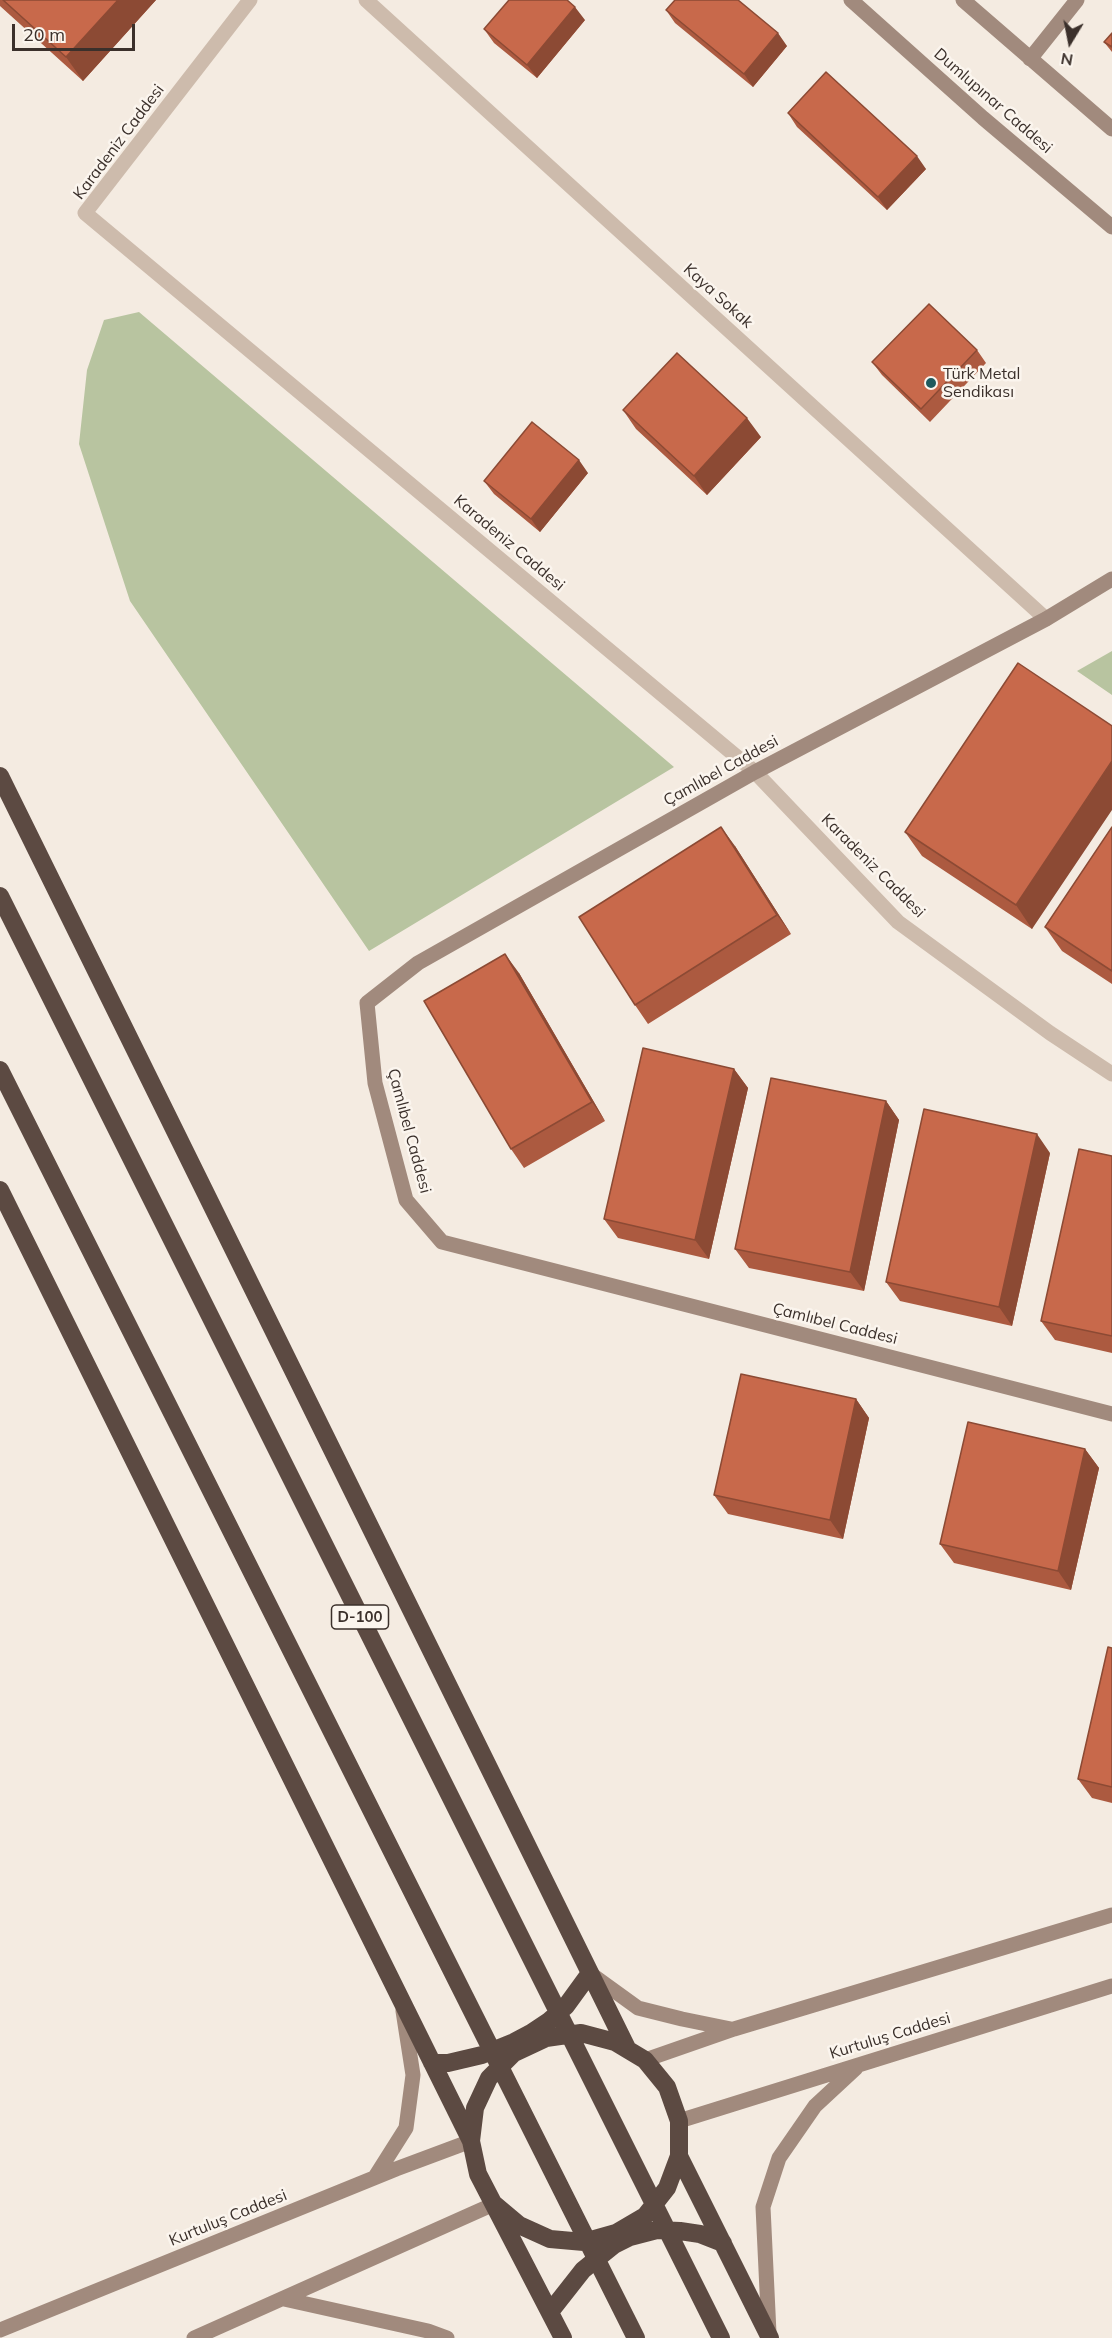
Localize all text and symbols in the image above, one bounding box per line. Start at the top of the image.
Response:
scale bar [15,12,138,50]
north arrow [1040,12,1100,72]
text: 20 m [23,23,65,46]
street label: Dumlupınar Caddesi [930,44,1056,158]
text: N [1059,49,1075,71]
street label: Karadeniz Caddesi [70,81,168,203]
street label: Kaya Sokak [679,260,757,332]
place label: Türk Metal Sendikası [943,364,1020,402]
marker: Türk Metal Sendikası [924,376,938,390]
street label: Karadeniz Caddesi [450,491,568,595]
street label: Çamlıbel Caddesi [660,732,782,810]
street label: Karadeniz Caddesi [817,810,929,922]
street label: Çamlıbel Caddesi [383,1067,435,1195]
street label: Çamlıbel Caddesi [770,1299,900,1349]
road number: D-100 [332,1605,388,1629]
street label: Kurtuluş Caddesi [827,2008,953,2064]
street label: Kurtuluş Caddesi [166,2186,290,2250]

